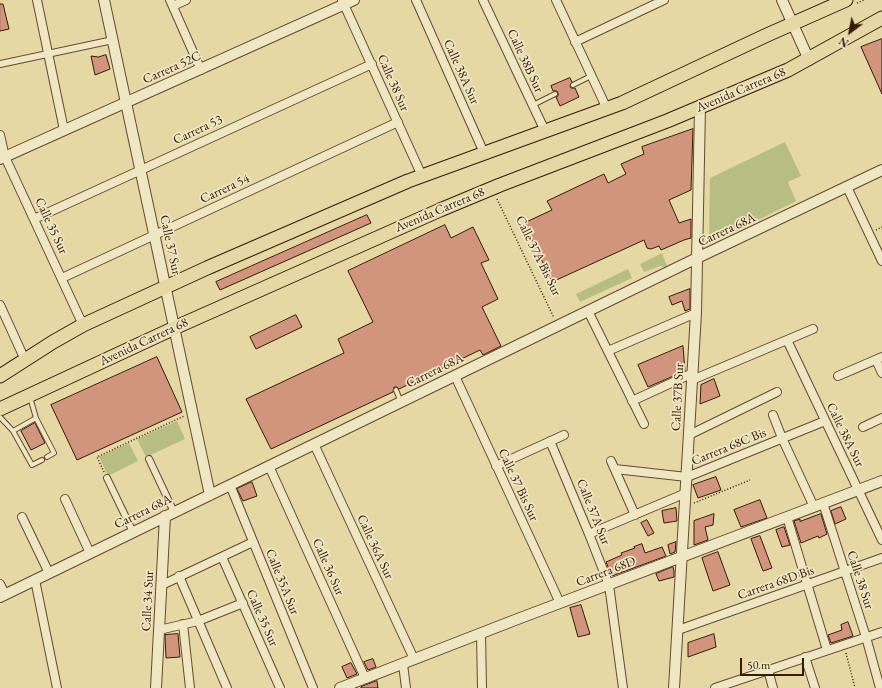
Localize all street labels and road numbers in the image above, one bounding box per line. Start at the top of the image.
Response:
street label: Calle 38B Sur [504,27,546,95]
street label: Calle 38A Sur [440,37,482,107]
street label: Carrera 52C [141,48,203,88]
street label: Calle 38 Sur [374,52,412,114]
street label: Avenida Carrera 68 [694,64,788,116]
street label: Carrera 53 [171,112,225,148]
street label: Carrera 54 [198,171,252,207]
street label: Avenida Carrera 68 [393,184,487,236]
street label: Calle 35 Sur [31,195,71,257]
street label: Carrera 68A [696,210,758,250]
street label: Calle 37A Bis Sur [512,213,564,299]
street label: Calle 37 Sur [156,214,184,276]
street label: Avenida Carrera 68 [97,315,191,369]
street label: Carrera 68A [404,350,466,392]
street label: Calle 37B Sur [668,363,688,431]
street label: Calle 38A Sur [823,400,867,470]
street label: Carrera 68C Bis [689,425,769,469]
street label: Calle 37 Bis Sur [494,446,542,524]
street label: Calle 37A Sur [573,477,613,547]
street label: Carrera 68A [112,491,174,533]
street label: Calle 36A Sur [353,512,397,582]
street label: Calle 36 Sur [309,536,347,598]
street label: Calle 35A Sur [262,547,302,617]
street label: Calle 38 Sur [843,549,877,611]
street label: Carrera 68D [574,554,638,590]
street label: Carrera 68D Bis [736,563,816,603]
street label: Calle 34 Sur [139,570,157,632]
street label: Calle 35 Sur [243,587,281,649]

